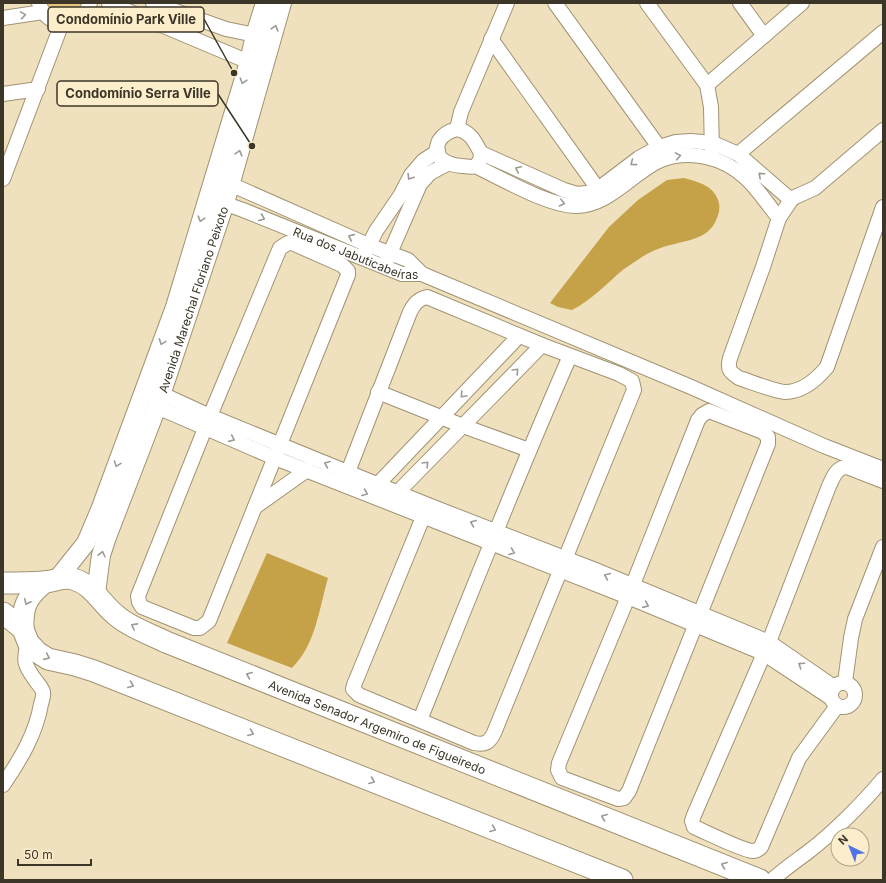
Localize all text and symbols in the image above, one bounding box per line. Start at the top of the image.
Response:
callout: Condomínio Park Ville [48,7,204,32]
one-way arrow [20,11,26,20]
text: Condomínio Park Ville [56,11,196,27]
one-way arrow [270,25,278,32]
one-way arrow [239,77,248,84]
callout: Condomínio Serra Ville [57,81,218,106]
text: Condomínio Serra Ville [65,85,211,101]
one-way arrow [234,150,243,157]
one-way arrow [675,153,681,161]
one-way arrow [630,158,637,165]
one-way arrow [514,166,522,174]
one-way arrow [407,173,415,180]
one-way arrow [758,173,766,180]
one-way arrow [558,198,565,207]
street label: Avenida Marechal Floriano Peixoto [155,204,231,395]
one-way arrow [258,213,265,221]
one-way arrow [197,215,206,222]
street label: Rua dos Jabuticabeiras [291,224,418,282]
one-way arrow [348,234,356,242]
one-way arrow [158,339,166,346]
one-way arrow [511,368,519,376]
one-way arrow [461,390,468,397]
one-way arrow [228,434,235,442]
one-way arrow [323,460,330,468]
one-way arrow [113,461,122,468]
one-way arrow [421,461,429,469]
one-way arrow [362,489,369,497]
one-way arrow [470,519,477,527]
one-way arrow [508,547,515,555]
one-way arrow [97,551,105,558]
one-way arrow [604,573,612,581]
one-way arrow [24,598,32,606]
one-way arrow [641,600,649,608]
one-way arrow [130,623,138,631]
one-way arrow [43,652,51,660]
one-way arrow [799,662,806,669]
one-way arrow [245,671,252,679]
street label: Avenida Senador Argemiro de Figueiredo [267,676,488,777]
one-way arrow [127,681,134,689]
one-way arrow [248,729,255,737]
one-way arrow [369,777,376,785]
one-way arrow [600,813,607,821]
one-way arrow [489,824,497,832]
north arrow [830,827,870,867]
text: N [835,832,851,848]
scale bar [18,841,91,867]
text: 50 m [24,847,53,862]
one-way arrow [721,862,728,870]

